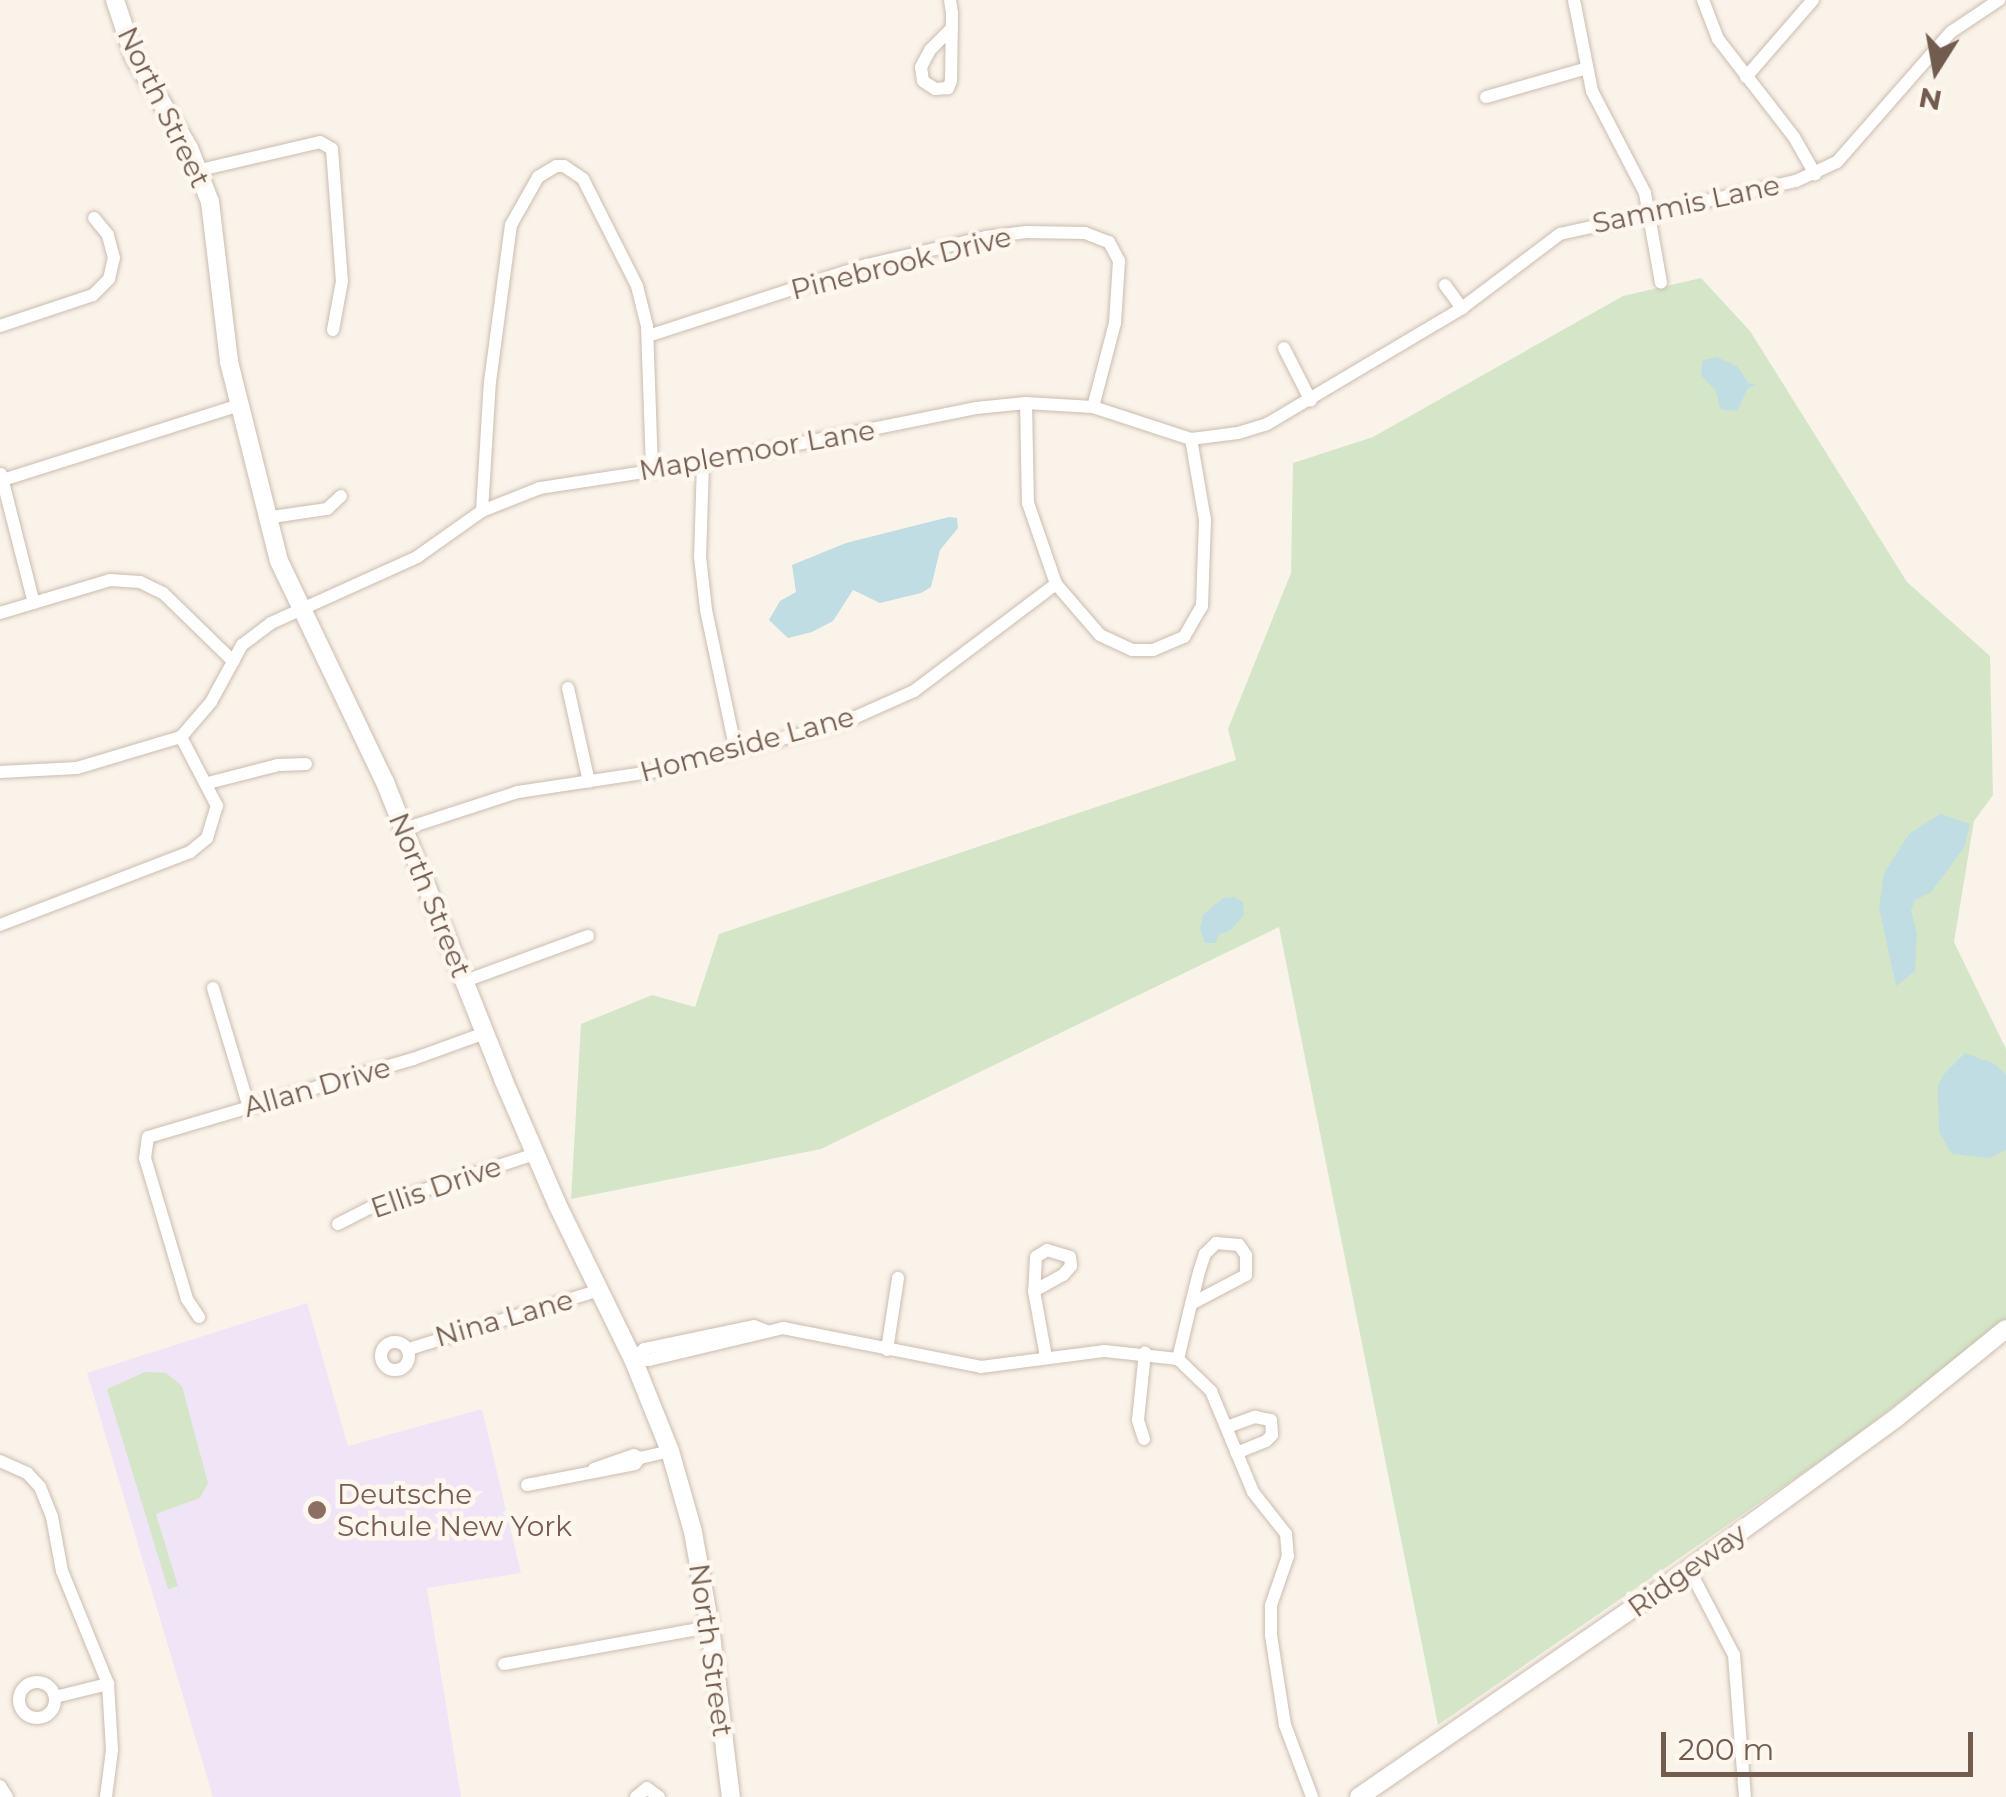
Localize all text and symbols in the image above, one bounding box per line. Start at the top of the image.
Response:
north arrow [1886,20,1986,120]
street label: North Street [111,21,217,193]
text: N [1916,81,1945,118]
street label: Sammis Lane [1589,168,1783,240]
street label: Pinebrook Drive [787,219,1015,307]
street label: Maplemoor Lane [636,413,878,487]
street label: Homeside Lane [636,699,858,789]
street label: North Street [382,808,478,982]
street label: Allan Drive [240,1050,394,1124]
street label: Ellis Drive [366,1149,506,1225]
street label: Nina Lane [431,1282,577,1354]
place label: Deutsche Schule New York [337,1477,572,1543]
marker: Deutsche Schule New York [306,1499,328,1521]
street label: Ridgeway [1621,1516,1753,1624]
street label: North Street [682,1561,740,1739]
scale bar [1666,1712,1978,1774]
text: 200 m [1678,1731,1774,1768]

